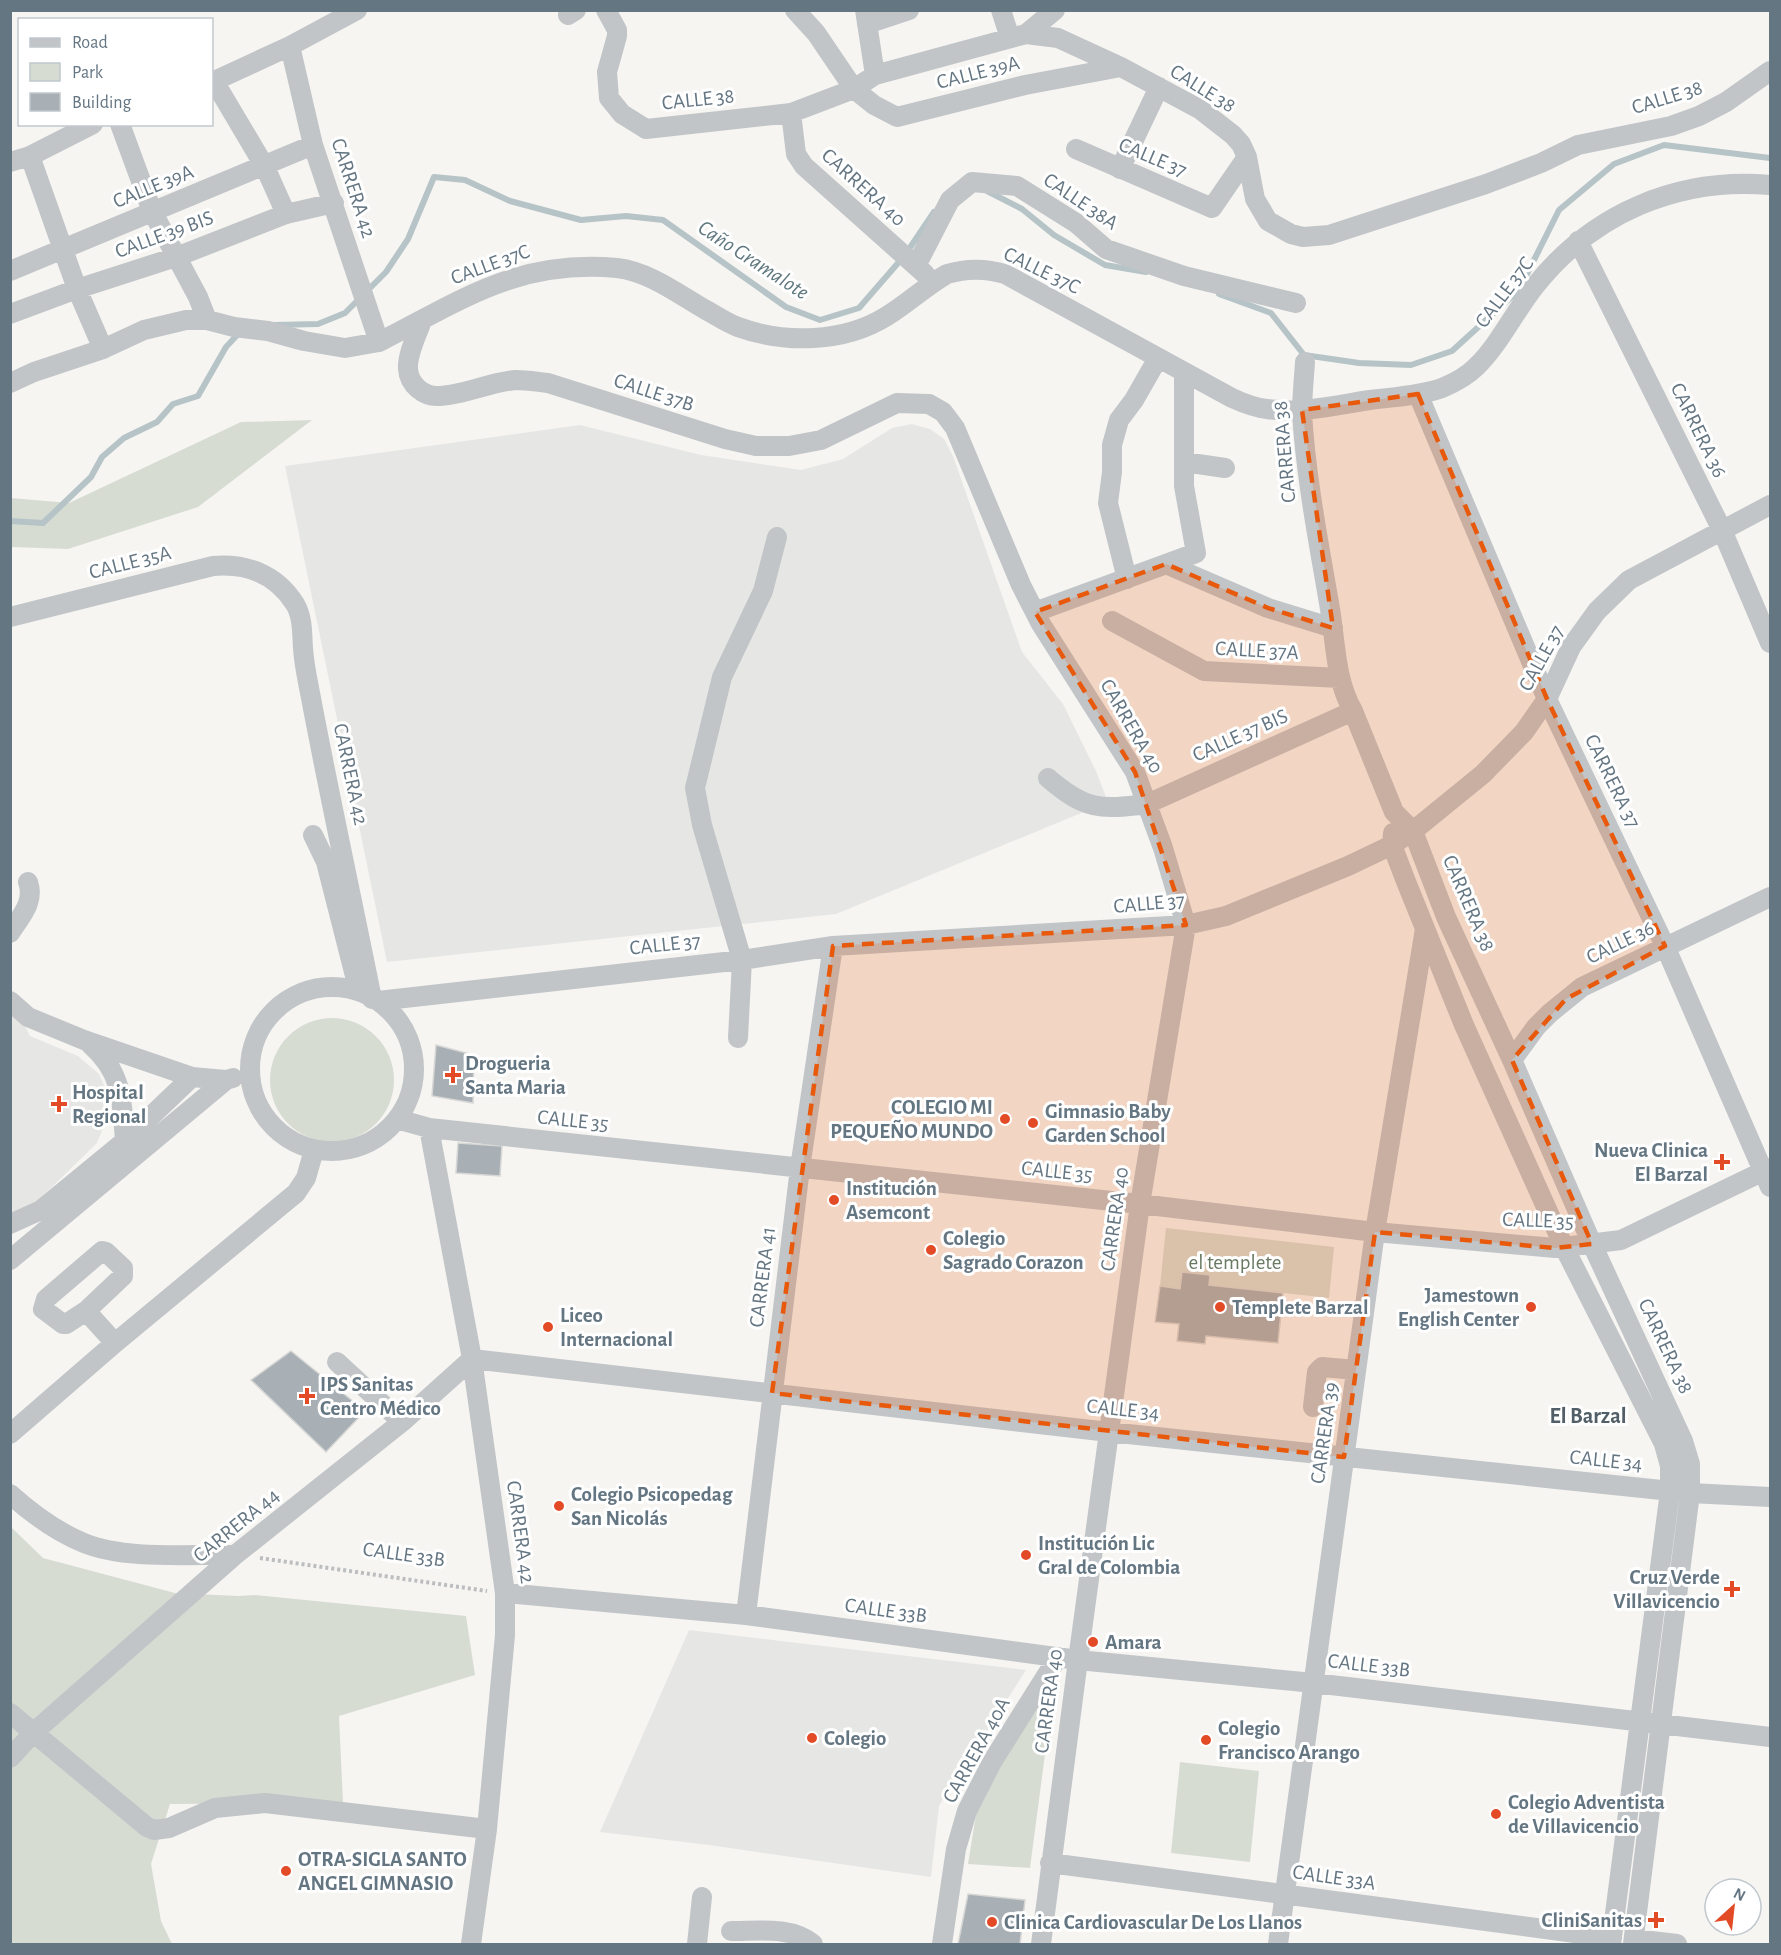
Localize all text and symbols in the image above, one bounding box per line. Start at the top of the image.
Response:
legend [18,18,213,126]
text: Road [72,34,108,52]
street label: CALLE 39A [934,52,1022,93]
street label: CALLE 38 [1166,60,1239,117]
text: Park [72,64,104,82]
street label: CALLE 38 [1629,77,1705,118]
street label: CALLE 38 [661,85,735,114]
text: Building [72,94,132,112]
street label: CALLE 37 [1116,134,1190,181]
street label: CARRERA 42 [328,136,379,241]
street label: CARRERA 40 [818,144,910,230]
street label: CALLE 39A [110,161,196,212]
street label: CALLE 38A [1040,169,1122,234]
street label: CALLE 39 BIS [112,207,216,262]
water label: Caño Gramalote [694,216,813,304]
street label: CALLE 37C [448,240,533,288]
street label: CALLE 37C [1000,243,1084,298]
street label: CALLE 37C [1471,253,1538,332]
street label: CALLE 37B [611,370,696,415]
street label: CARRERA 36 [1667,380,1730,481]
street label: CARRERA 38 [1270,400,1299,504]
street label: CALLE 35A [87,542,173,583]
street label: CALLE 37 [1515,622,1568,695]
street label: CALLE 37A [1215,638,1299,663]
street label: CARRERA 40 [1096,676,1167,777]
street label: CALLE 37 BIS [1189,705,1291,766]
street label: CARRERA 42 [329,721,372,827]
street label: CARRERA 37 [1581,731,1644,831]
street label: CARRERA 38 [1439,852,1498,954]
street label: CALLE 37 [1112,890,1186,917]
street label: CALLE 36 [1583,917,1657,968]
street label: CALLE 37 [628,930,702,959]
place label: Drogueria Santa Maria [465,1053,566,1098]
marker: Drogueria Santa Maria [446,1068,460,1082]
place label: Hospital Regional [72,1082,146,1127]
marker: Hospital Regional [50,1095,68,1113]
place label: COLEGIO MI PEQUEÑO MUNDO [830,1097,993,1143]
place label: Gimnasio Baby Garden School [1045,1101,1171,1146]
street label: CALLE 35 [536,1106,610,1135]
marker: COLEGIO MI PEQUEÑO MUNDO [998,1112,1012,1126]
marker: Gimnasio Baby Garden School [1026,1116,1040,1130]
place label: Nueva Clinica El Barzal [1594,1140,1708,1185]
marker: Nueva Clinica El Barzal [1713,1153,1731,1171]
street label: CALLE 35 [1020,1157,1094,1186]
street label: CARRERA 40 [1097,1166,1132,1272]
place label: Institución Asemcont [846,1178,937,1223]
marker: Institución Asemcont [827,1193,841,1207]
street label: CALLE 35 [1502,1209,1574,1232]
street label: CARRERA 41 [746,1226,779,1329]
place label: Colegio Sagrado Corazon [943,1228,1084,1273]
marker: Colegio Sagrado Corazon [924,1243,938,1257]
park label: el templete [1189,1252,1281,1273]
place label: Jamestown English Center [1398,1285,1520,1330]
street label: CARRERA 38 [1634,1295,1697,1397]
place label: Templete Barzal [1232,1297,1368,1318]
marker: Templete Barzal [1213,1300,1227,1314]
marker: Jamestown English Center [1524,1300,1538,1314]
place label: Liceo Internacional [560,1305,673,1350]
marker: Liceo Internacional [541,1320,555,1334]
place label: IPS Sanitas Centro Médico [320,1374,441,1419]
street label: CARRERA 39 [1307,1381,1342,1485]
marker: IPS Sanitas Centro Médico [298,1387,316,1405]
street label: CALLE 34 [1086,1395,1160,1424]
district label: El Barzal [1549,1405,1627,1427]
street label: CALLE 34 [1569,1446,1643,1475]
street label: CARRERA 42 [503,1479,538,1585]
place label: Colegio Psicopedag San Nicolás [571,1484,733,1529]
street label: CARRERA 44 [189,1485,283,1566]
marker: Colegio Psicopedag San Nicolás [552,1499,566,1513]
place label: Institución Lic Gral de Colombia [1038,1533,1180,1578]
street label: CALLE 33B [362,1538,446,1571]
marker: Institución Lic Gral de Colombia [1019,1548,1033,1562]
place label: Cruz Verde Villavicencio [1613,1567,1720,1612]
marker: Cruz Verde Villavicencio [1725,1582,1739,1596]
street label: CALLE 33B [844,1594,928,1627]
place label: Amara [1105,1632,1162,1653]
marker: Amara [1086,1635,1100,1649]
street label: CARRERA 40 [1031,1648,1066,1754]
street label: CALLE 33B [1327,1650,1411,1681]
street label: CARRERA 40A [939,1694,1014,1807]
place label: Colegio Francisco Arango [1218,1718,1360,1763]
place label: Colegio [824,1728,886,1749]
marker: Colegio [805,1731,819,1745]
marker: Colegio Francisco Arango [1199,1733,1213,1747]
place label: Colegio Adventista de Villavicencio [1508,1792,1665,1837]
marker: Colegio Adventista de Villavicencio [1489,1807,1503,1821]
place label: OTRA-SIGLA SANTO ANGEL GIMNASIO [298,1849,467,1894]
street label: CALLE 33A [1291,1861,1377,1894]
marker: OTRA-SIGLA SANTO ANGEL GIMNASIO [279,1864,293,1878]
north arrow [1703,1877,1763,1937]
text: N [1731,1885,1748,1904]
place label: CliniSanitas [1542,1910,1642,1931]
marker: CliniSanitas [1647,1911,1665,1929]
place label: Clinica Cardiovascular De Los Llanos [1004,1912,1302,1933]
marker: Clinica Cardiovascular De Los Llanos [985,1915,999,1929]

